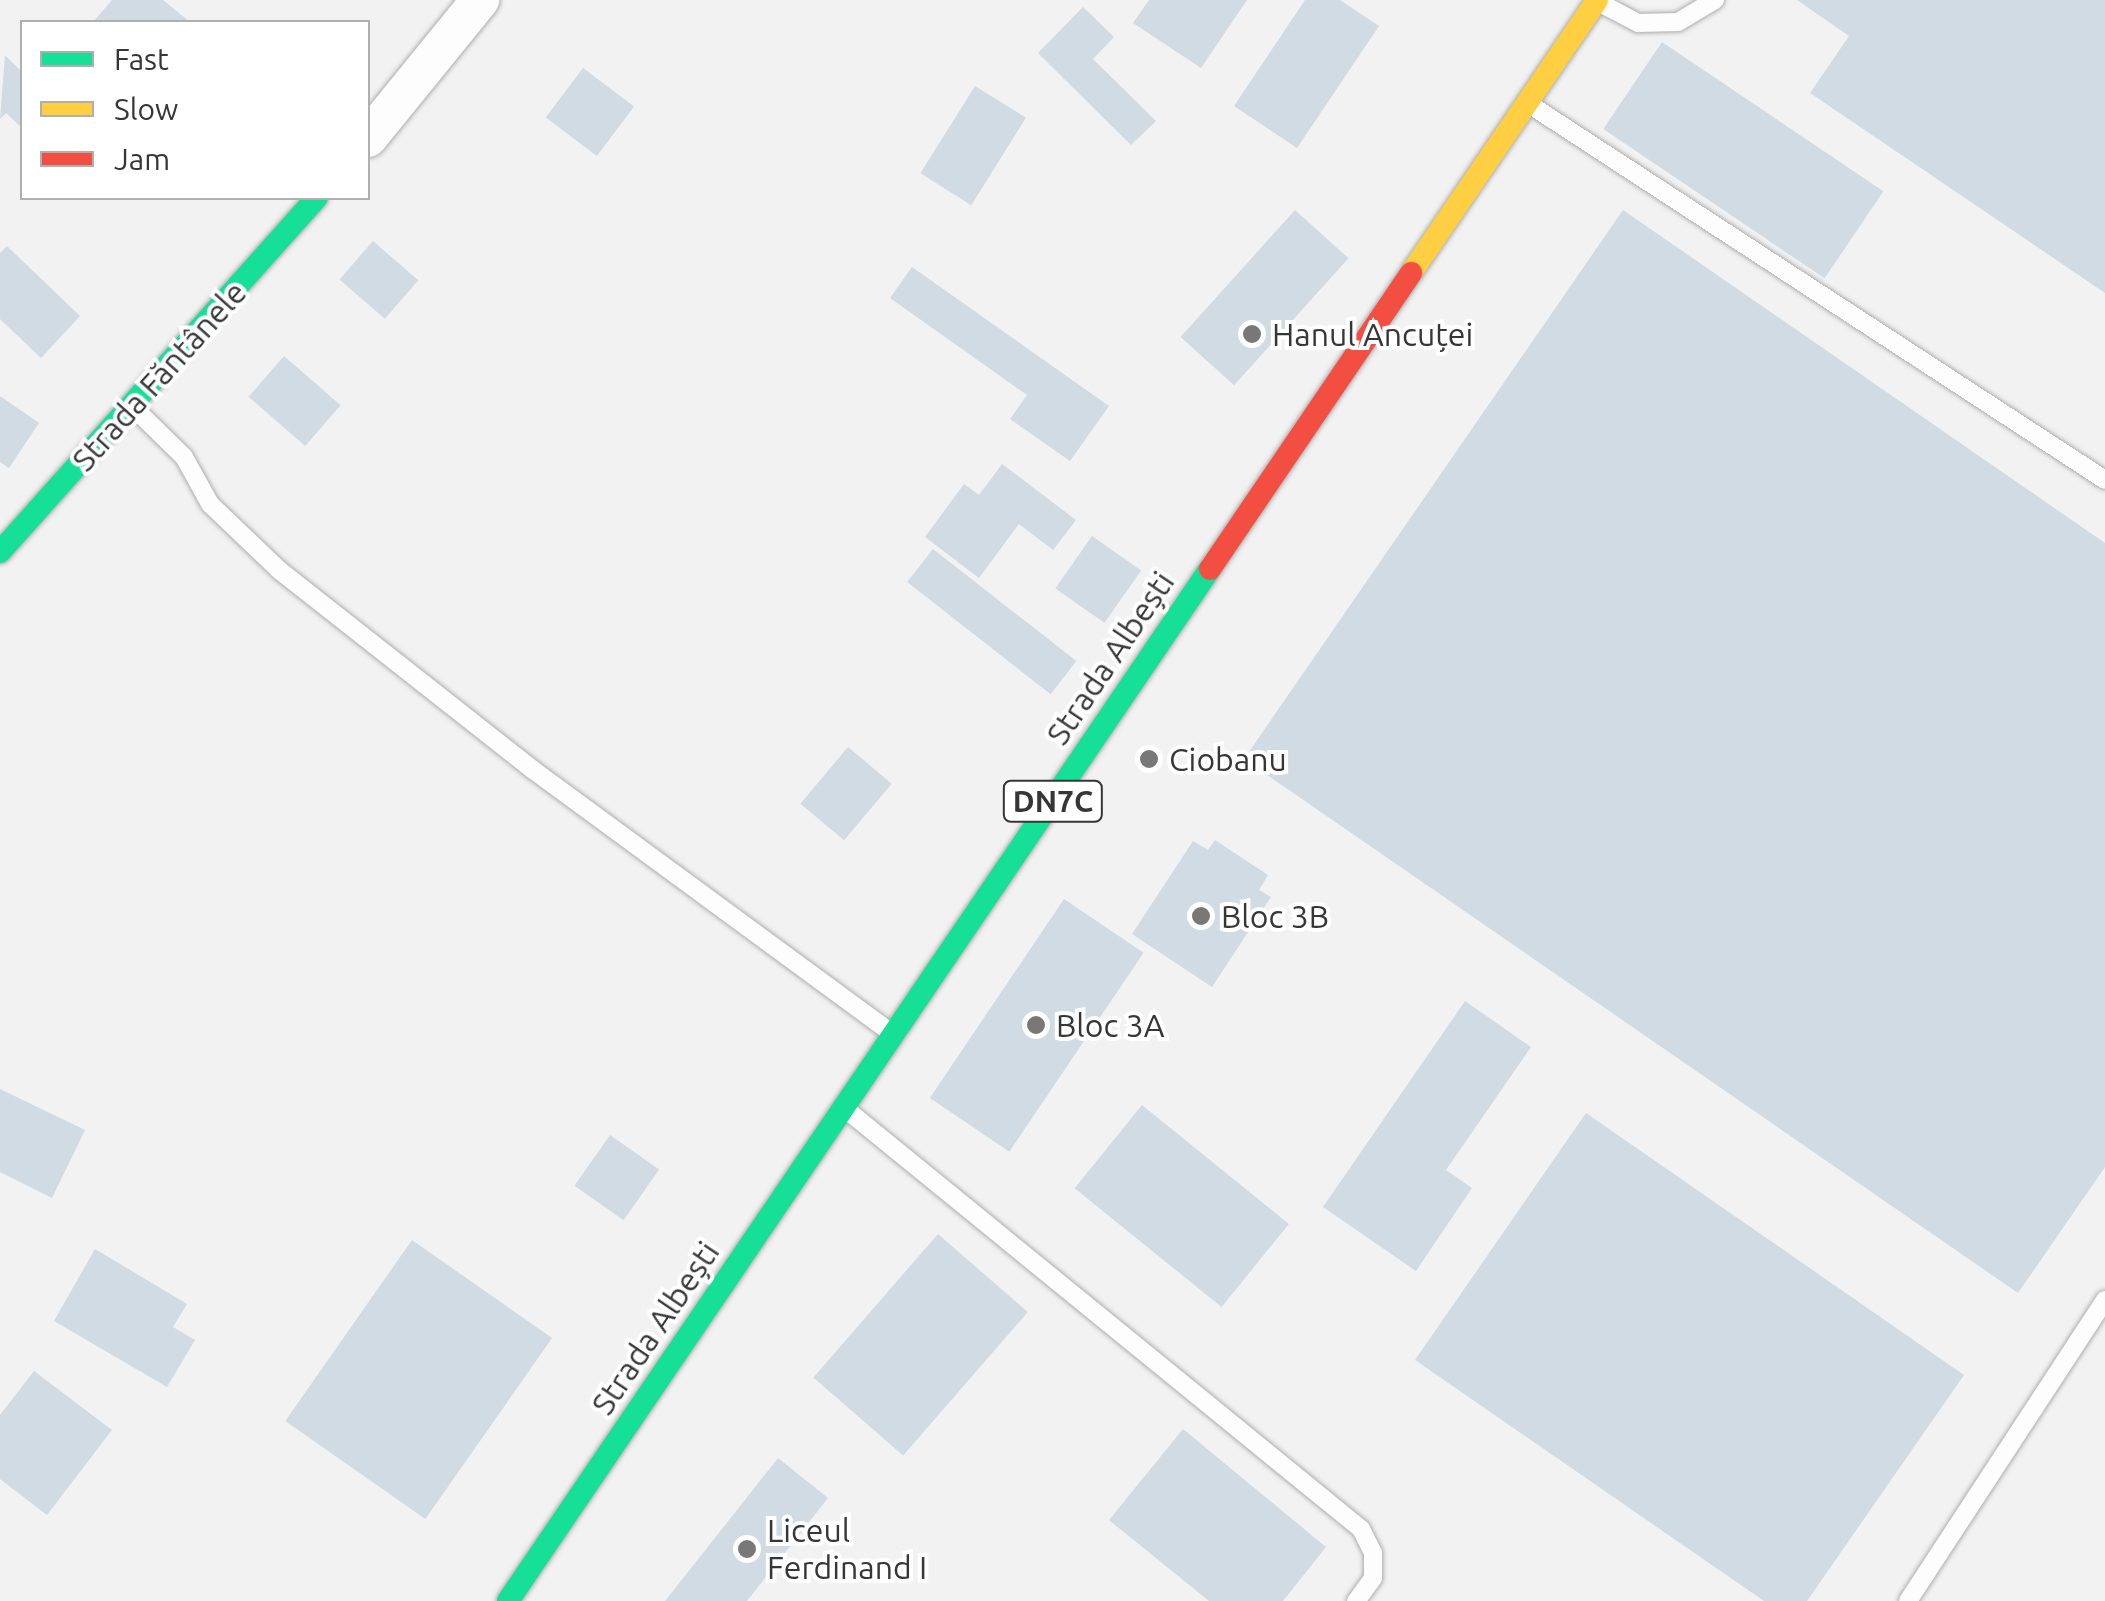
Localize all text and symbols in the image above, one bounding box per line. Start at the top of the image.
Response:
legend [20,20,370,200]
text: Fast [114,42,169,76]
text: Slow [114,92,178,126]
text: Jam [114,142,170,176]
street label: Strada Făntânele [64,273,254,479]
place label: Hanul Ancuței [1272,315,1473,353]
marker: Hanul Ancuței [1241,323,1263,345]
street label: Strada Albești [1038,564,1182,752]
place label: Ciobanu [1169,740,1287,778]
marker: Ciobanu [1138,748,1160,770]
road number: DN7C [1000,776,1106,826]
place label: Bloc 3B [1221,897,1329,935]
marker: Bloc 3B [1190,905,1212,927]
place label: Bloc 3A [1056,1006,1164,1044]
marker: Bloc 3A [1025,1014,1047,1036]
street label: Strada Albești [583,1234,727,1422]
place label: Liceul Ferdinand I [767,1512,927,1587]
marker: Liceul Ferdinand I [736,1538,758,1560]

